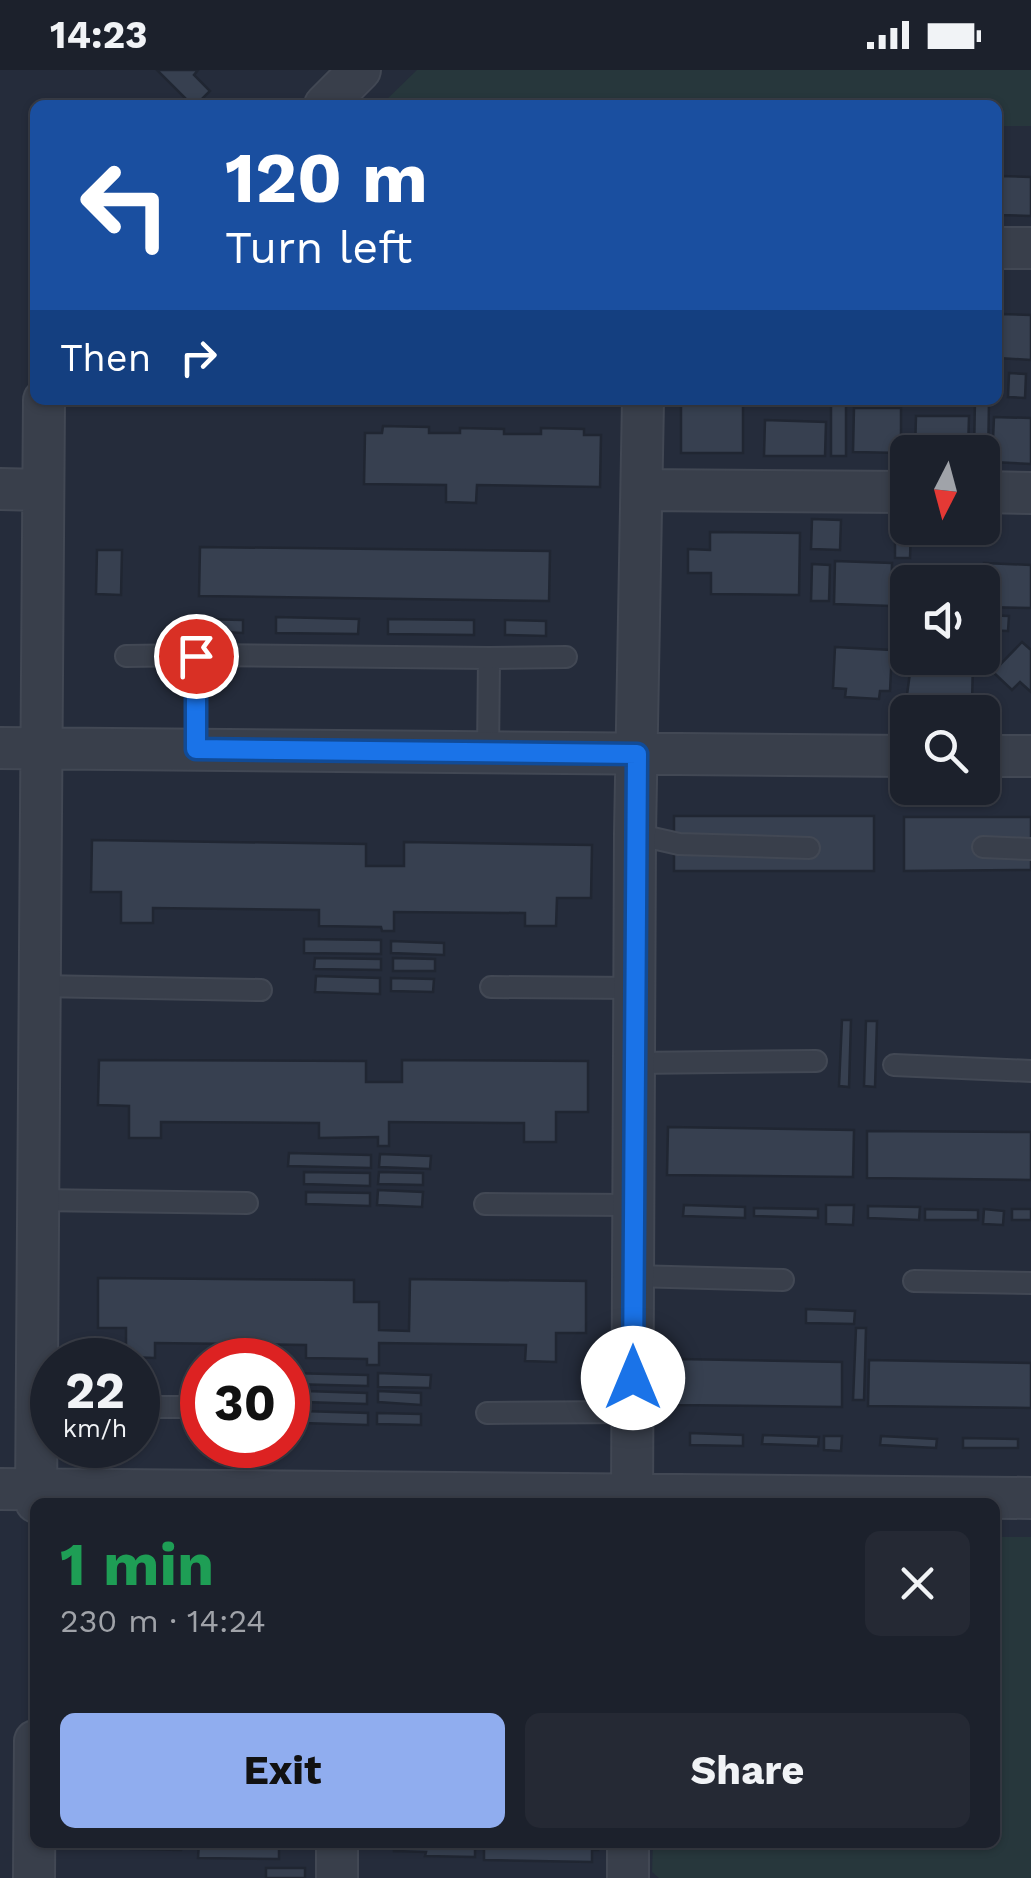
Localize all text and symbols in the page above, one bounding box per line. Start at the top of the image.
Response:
text: 14:23 [50,13,148,57]
text: 120 m [225,137,428,219]
icon: left [60,140,190,270]
text: Turn left [225,221,412,274]
icon: right [171,330,226,385]
text: Then [60,336,151,380]
north arrow [890,435,1000,545]
map controls [890,435,1000,805]
button: sound [890,565,1000,675]
pin [154,614,239,699]
icon: arrive [169,629,224,684]
button: search [890,695,1000,805]
position arrow [581,1326,685,1430]
speed limit sign: 30 [180,1338,310,1468]
text: 22 [65,1361,125,1420]
text: km/h [63,1414,127,1443]
text: 1 min [60,1529,214,1600]
button: close [865,1531,970,1636]
text: 230 m · 14:24 [60,1602,266,1640]
button: Exit [60,1713,505,1828]
button: Share [525,1713,970,1828]

